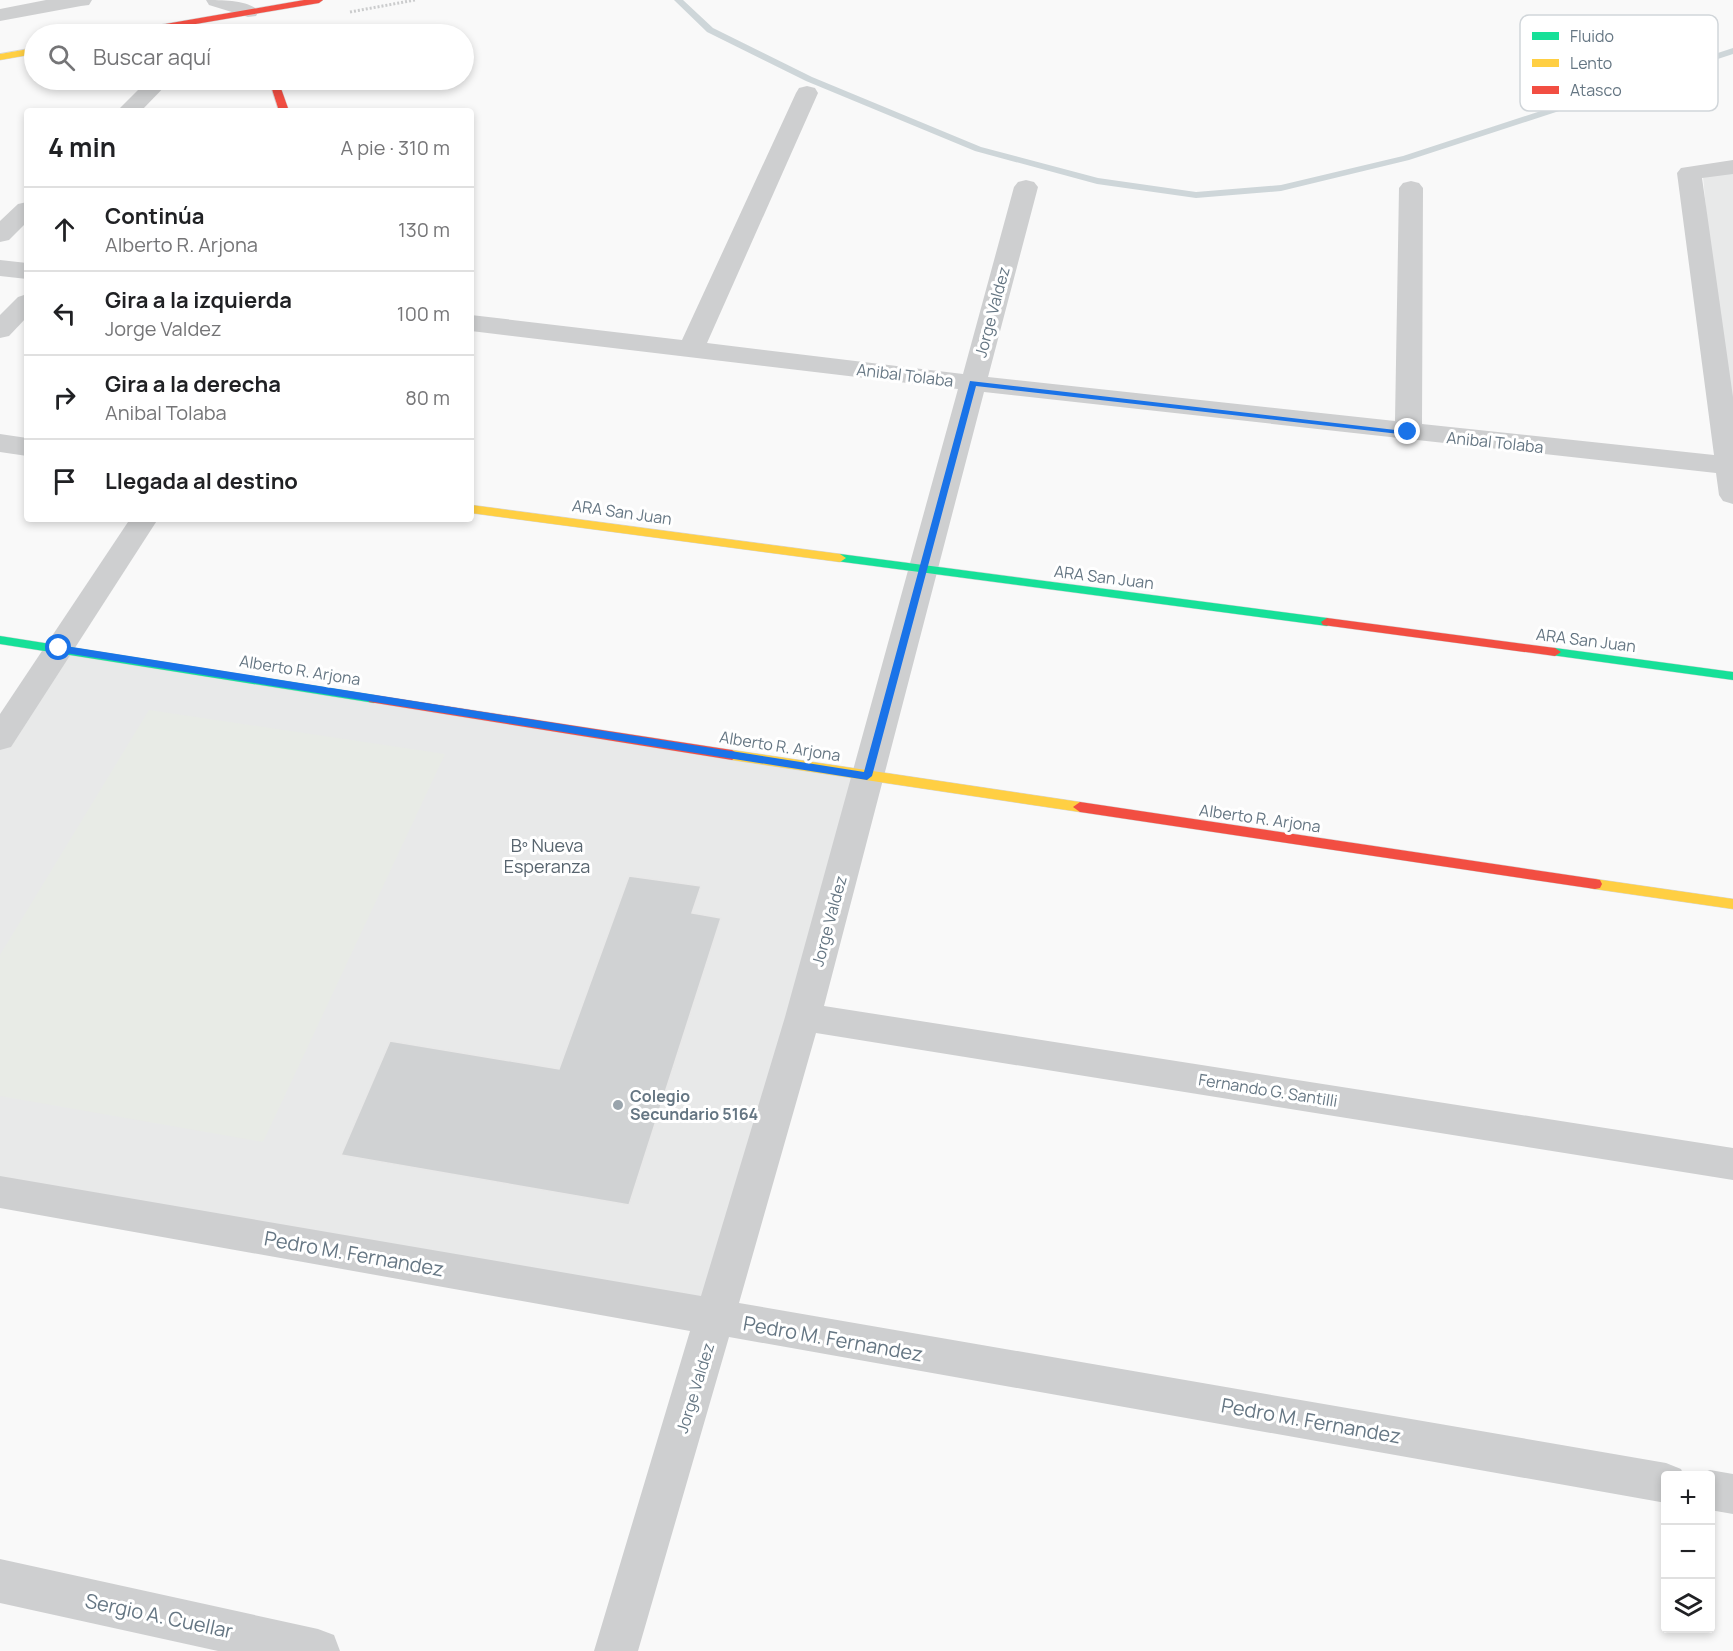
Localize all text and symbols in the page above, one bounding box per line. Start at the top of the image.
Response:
legend [1520,15,1718,111]
search box [24,24,474,90]
text: Fluido [1570,25,1614,47]
icon: search [45,41,78,74]
text: Buscar aquí [93,42,211,72]
text: Lento [1570,52,1612,74]
text: Atasco [1570,79,1622,101]
text: 4 min [48,129,116,165]
text: A pie · 310 m [341,134,450,161]
text: Continúa [105,201,205,231]
icon: ahead [48,213,81,246]
text: 130 m [398,216,450,243]
text: Alberto R. Arjona [105,231,258,258]
street label: Jorge Valdez [969,264,1015,360]
text: Gira a la izquierda [105,285,292,315]
icon: left [48,297,81,330]
text: 100 m [397,300,450,327]
text: Jorge Valdez [105,315,222,342]
street label: Anibal Tolaba [855,358,955,392]
text: Gira a la derecha [105,369,281,399]
icon: right [48,381,81,414]
text: 80 m [405,384,450,411]
text: Anibal Tolaba [105,399,227,426]
route end [1394,418,1420,444]
street label: Anibal Tolaba [1445,426,1545,458]
icon: arrive [48,465,81,498]
text: Llegada al destino [105,466,298,496]
street label: ARA San Juan [571,494,673,530]
street label: ARA San Juan [1053,560,1155,594]
street label: ARA San Juan [1535,623,1637,657]
route start [45,634,71,660]
street label: Alberto R. Arjona [238,650,362,690]
street label: Alberto R. Arjona [718,726,842,766]
street label: Alberto R. Arjona [1198,799,1322,837]
district label: Bº Nueva Esperanza [504,833,590,878]
street label: Jorge Valdez [806,873,852,969]
street label: Fernando G. Santilli [1197,1068,1339,1112]
place label: Colegio Secundario 5164 [630,1085,758,1125]
marker: Colegio Secundario 5164 [611,1098,625,1112]
street label: Pedro M. Fernandez [262,1224,446,1283]
street label: Pedro M. Fernandez [741,1309,925,1368]
street label: Jorge Valdez [671,1340,719,1436]
street label: Pedro M. Fernandez [1219,1391,1403,1450]
map controls [1661,1471,1715,1633]
button: + [1661,1471,1715,1525]
button: − [1661,1525,1715,1579]
button: layers [1661,1579,1715,1633]
street label: Sergio A. Cuellar [83,1587,235,1644]

